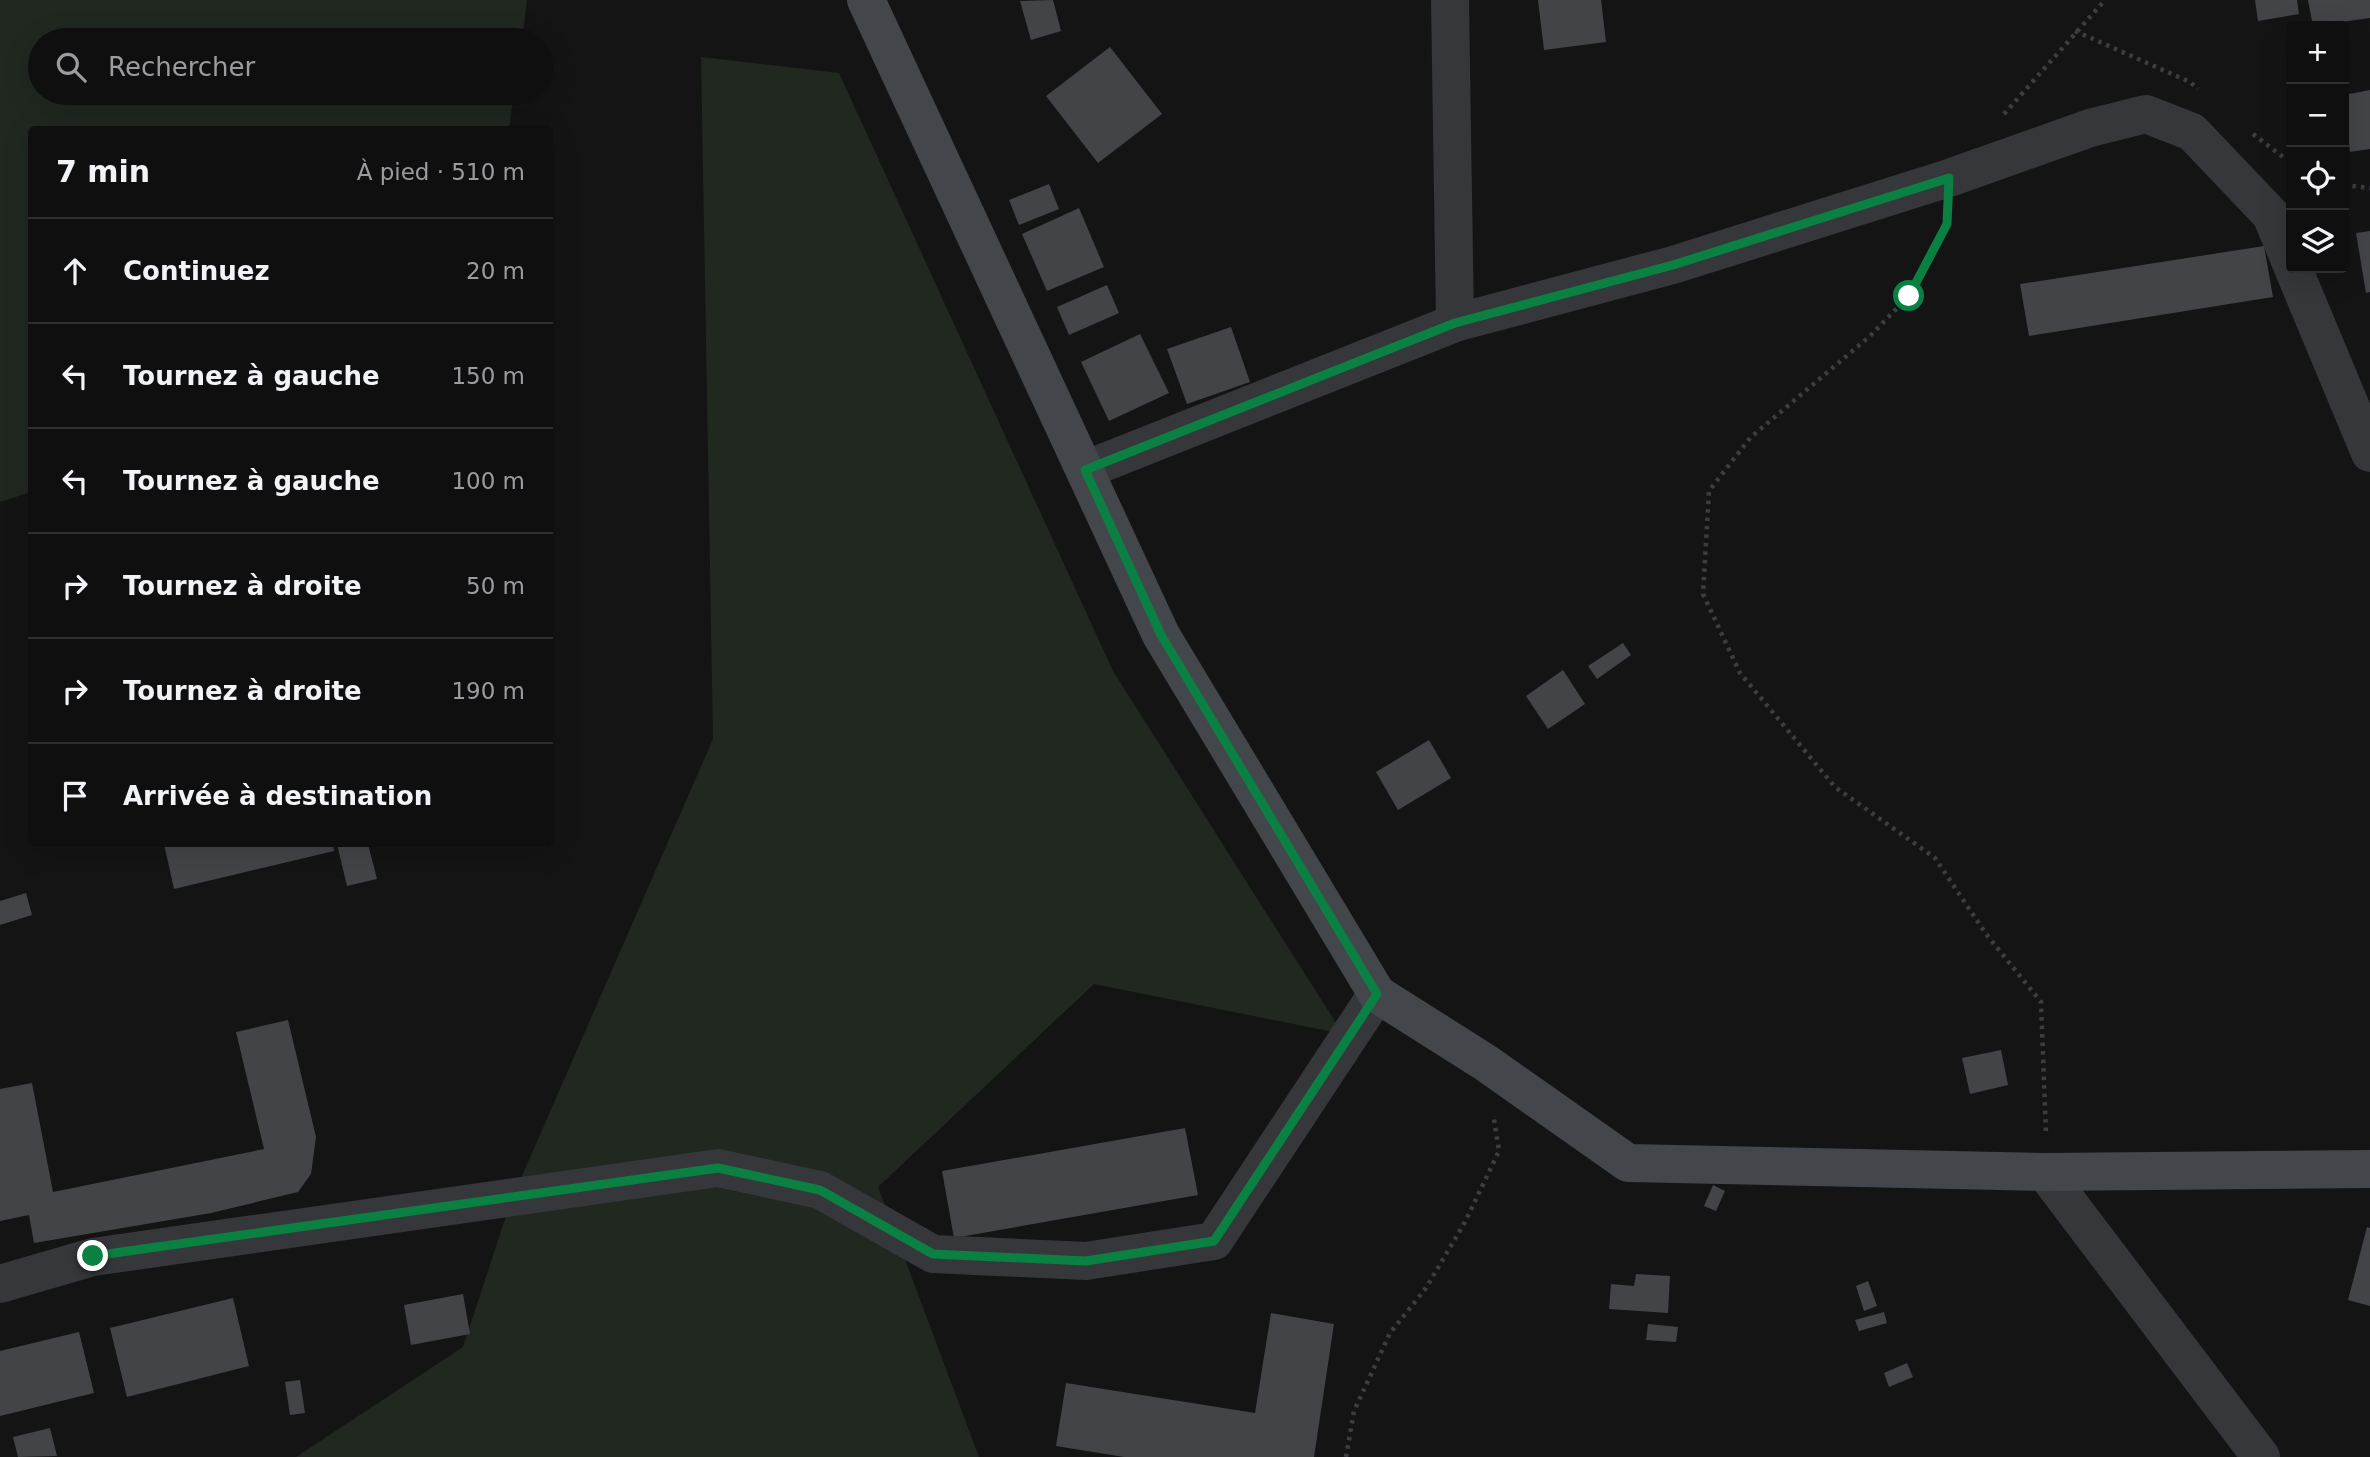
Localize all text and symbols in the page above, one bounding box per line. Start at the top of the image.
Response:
map controls [2286,21,2349,273]
button: + [2286,21,2349,84]
search box [28,28,553,105]
icon: search [52,48,90,86]
text: Rechercher [108,52,255,82]
button: − [2286,84,2349,147]
button: locate [2286,147,2349,210]
text: 7 min [56,154,150,189]
text: À pied · 510 m [357,159,525,185]
button: layers [2286,210,2349,273]
icon: ahead [56,252,94,290]
text: Continuez [123,256,270,286]
text: 20 m [466,258,525,284]
route start [1893,280,1924,311]
icon: left [56,357,94,395]
text: Tournez à gauche [123,361,380,391]
text: 150 m [451,363,525,389]
icon: left [56,462,94,500]
text: Tournez à gauche [123,466,380,496]
text: 100 m [451,468,525,494]
icon: right [56,567,94,605]
text: Tournez à droite [123,571,362,601]
text: 50 m [466,573,525,599]
icon: right [56,672,94,710]
text: Tournez à droite [123,676,362,706]
text: 190 m [451,678,525,704]
icon: arrive [56,777,94,815]
text: Arrivée à destination [123,781,432,811]
route end [77,1240,108,1271]

